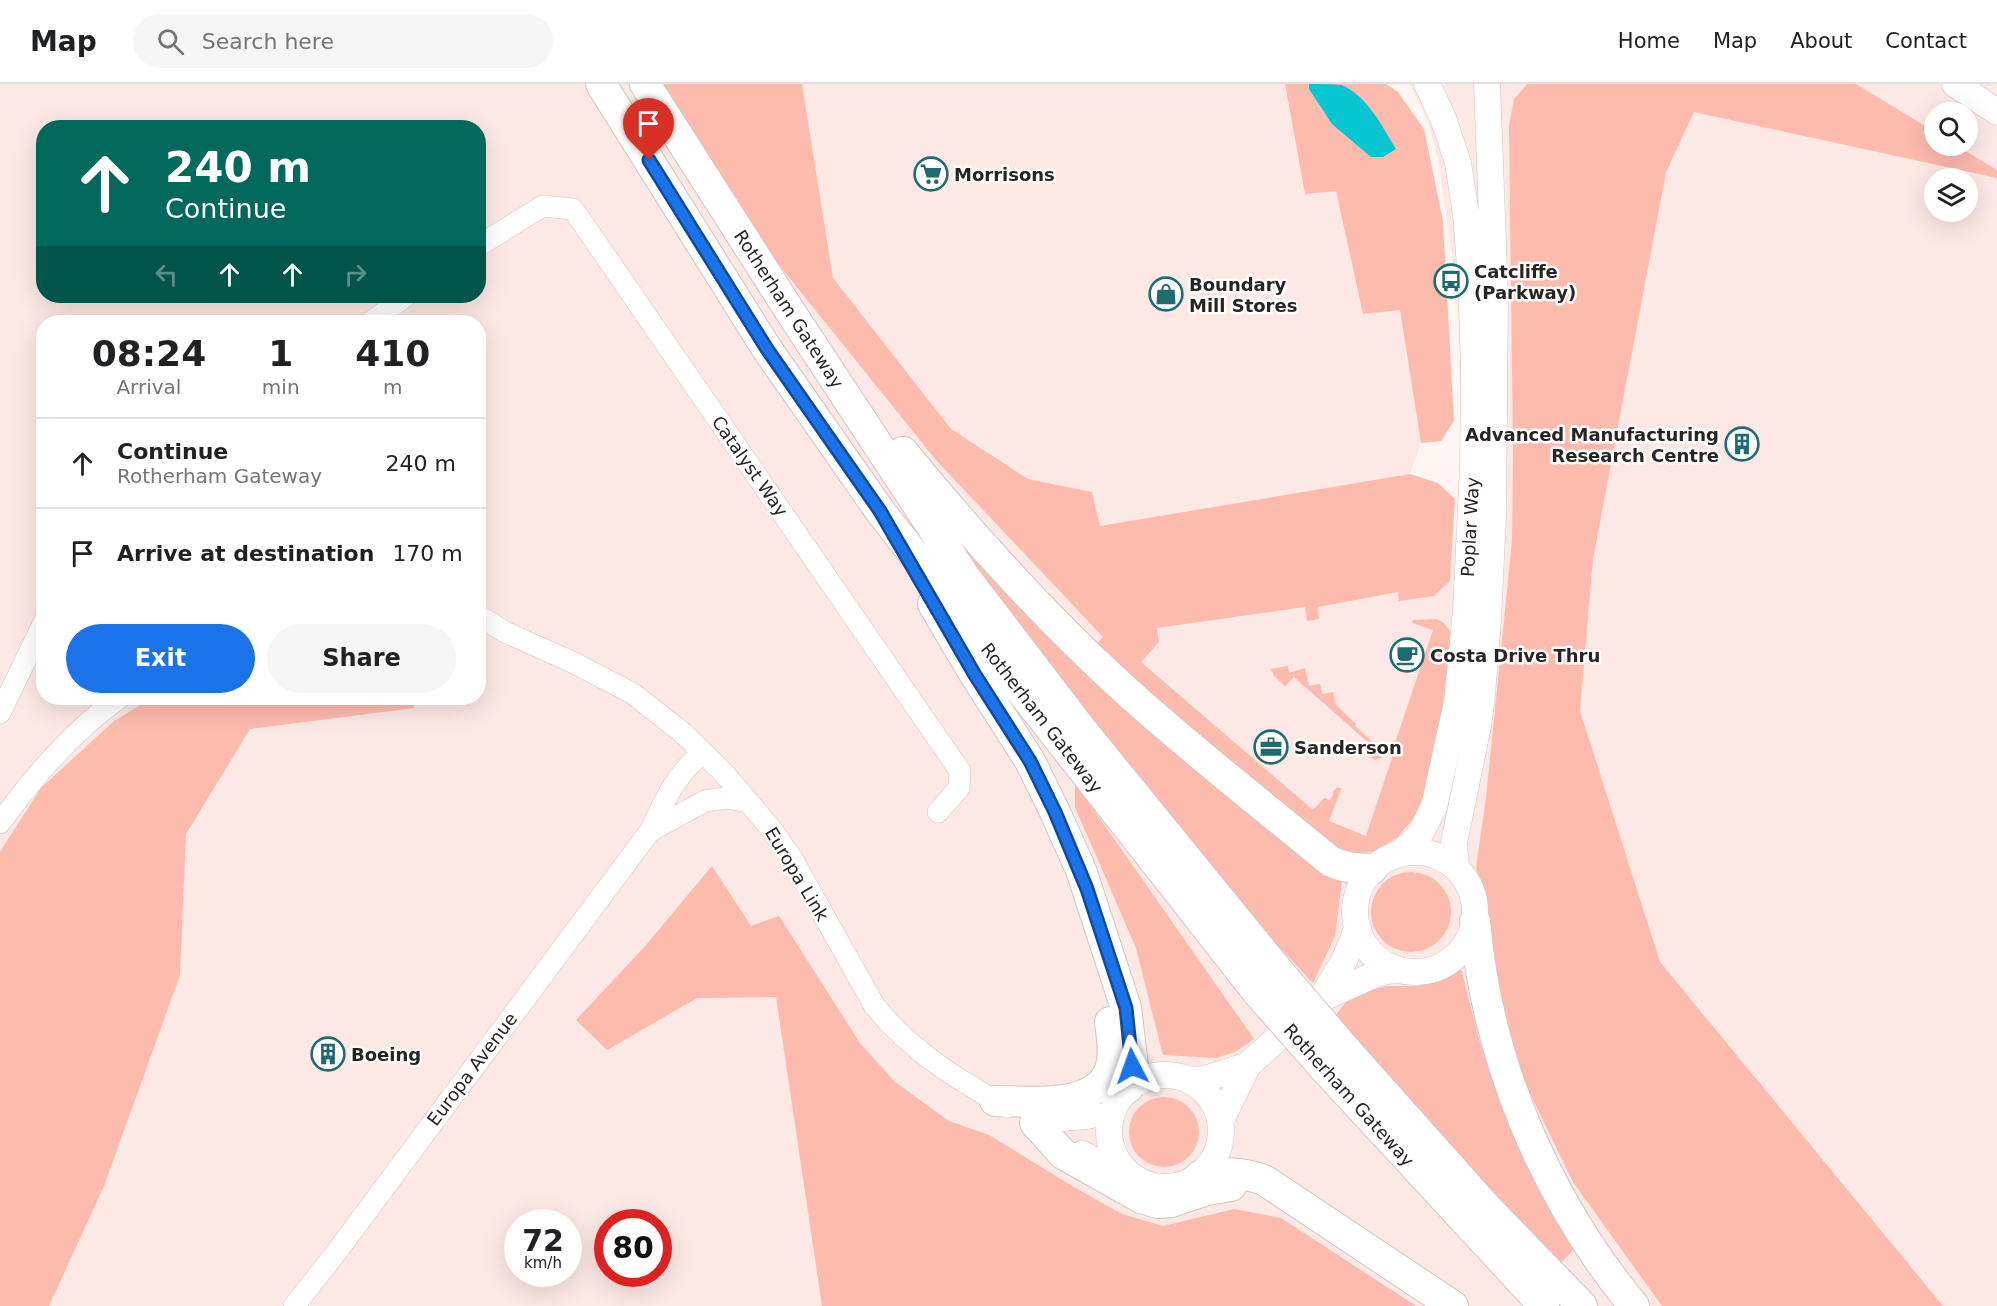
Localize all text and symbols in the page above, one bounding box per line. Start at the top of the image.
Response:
search box [133,14,553,68]
text: Map [30,25,97,58]
icon: search [154,25,187,58]
text: Search here [202,29,334,54]
text: Home [1618,29,1680,53]
text: Map [1713,29,1757,53]
text: About [1790,29,1852,53]
text: Contact [1885,29,1967,53]
pin [623,98,674,160]
map controls [1924,102,1978,222]
button: search [1924,102,1978,156]
icon: arrive [632,107,665,140]
text: 240 m [165,143,311,192]
icon: ahead [66,144,144,222]
supermarket icon: Morrisons [913,156,949,192]
place label: Morrisons [954,164,1055,185]
button: layers [1924,168,1978,222]
text: Continue [165,193,286,224]
street label: Rotherham Gateway [730,226,848,392]
icon: left [150,258,183,291]
icon: ahead [213,258,246,291]
icon: ahead [276,258,309,291]
icon: right [339,258,372,291]
place label: Catcliffe (Parkway) [1474,261,1576,303]
bus stop icon: Catcliffe (Parkway) [1433,263,1469,299]
place label: Boundary Mill Stores [1189,274,1297,316]
shop icon: Boundary Mill Stores [1148,276,1184,312]
text: 08:24 [92,333,206,374]
text: 1 [268,333,293,374]
text: 410 [355,333,430,374]
text: Arrival [116,375,181,399]
text: min [262,375,300,399]
text: m [383,375,403,399]
street label: Catalyst Way [708,412,793,521]
place label: Advanced Manufacturing Research Centre [1465,424,1719,466]
building icon: Advanced Manufacturing Research Centre [1724,426,1760,462]
text: Continue [117,439,228,464]
icon: ahead [66,447,99,480]
text: 240 m [386,451,456,476]
text: Rotherham Gateway [117,464,322,488]
street label: Poplar Way [1457,476,1483,578]
icon: arrive [66,537,99,570]
text: Arrive at destination [117,541,374,566]
text: 170 m [392,541,463,566]
button: Exit [66,624,255,693]
button: Share [267,624,456,693]
cafe icon: Costa Drive Thru [1389,637,1425,673]
street label: Rotherham Gateway [977,639,1107,797]
place label: Costa Drive Thru [1430,645,1600,666]
office icon: Sanderson [1253,729,1289,765]
place label: Sanderson [1294,737,1402,758]
street label: Europa Link [761,823,834,925]
street label: Europa Avenue [423,1008,521,1130]
street label: Rotherham Gateway [1279,1019,1419,1171]
position arrow [1100,1034,1164,1098]
building icon: Boeing [310,1036,346,1072]
place label: Boeing [351,1044,421,1065]
speed limit sign: 80 [594,1209,672,1287]
text: 72 [522,1223,564,1258]
text: km/h [524,1254,562,1272]

